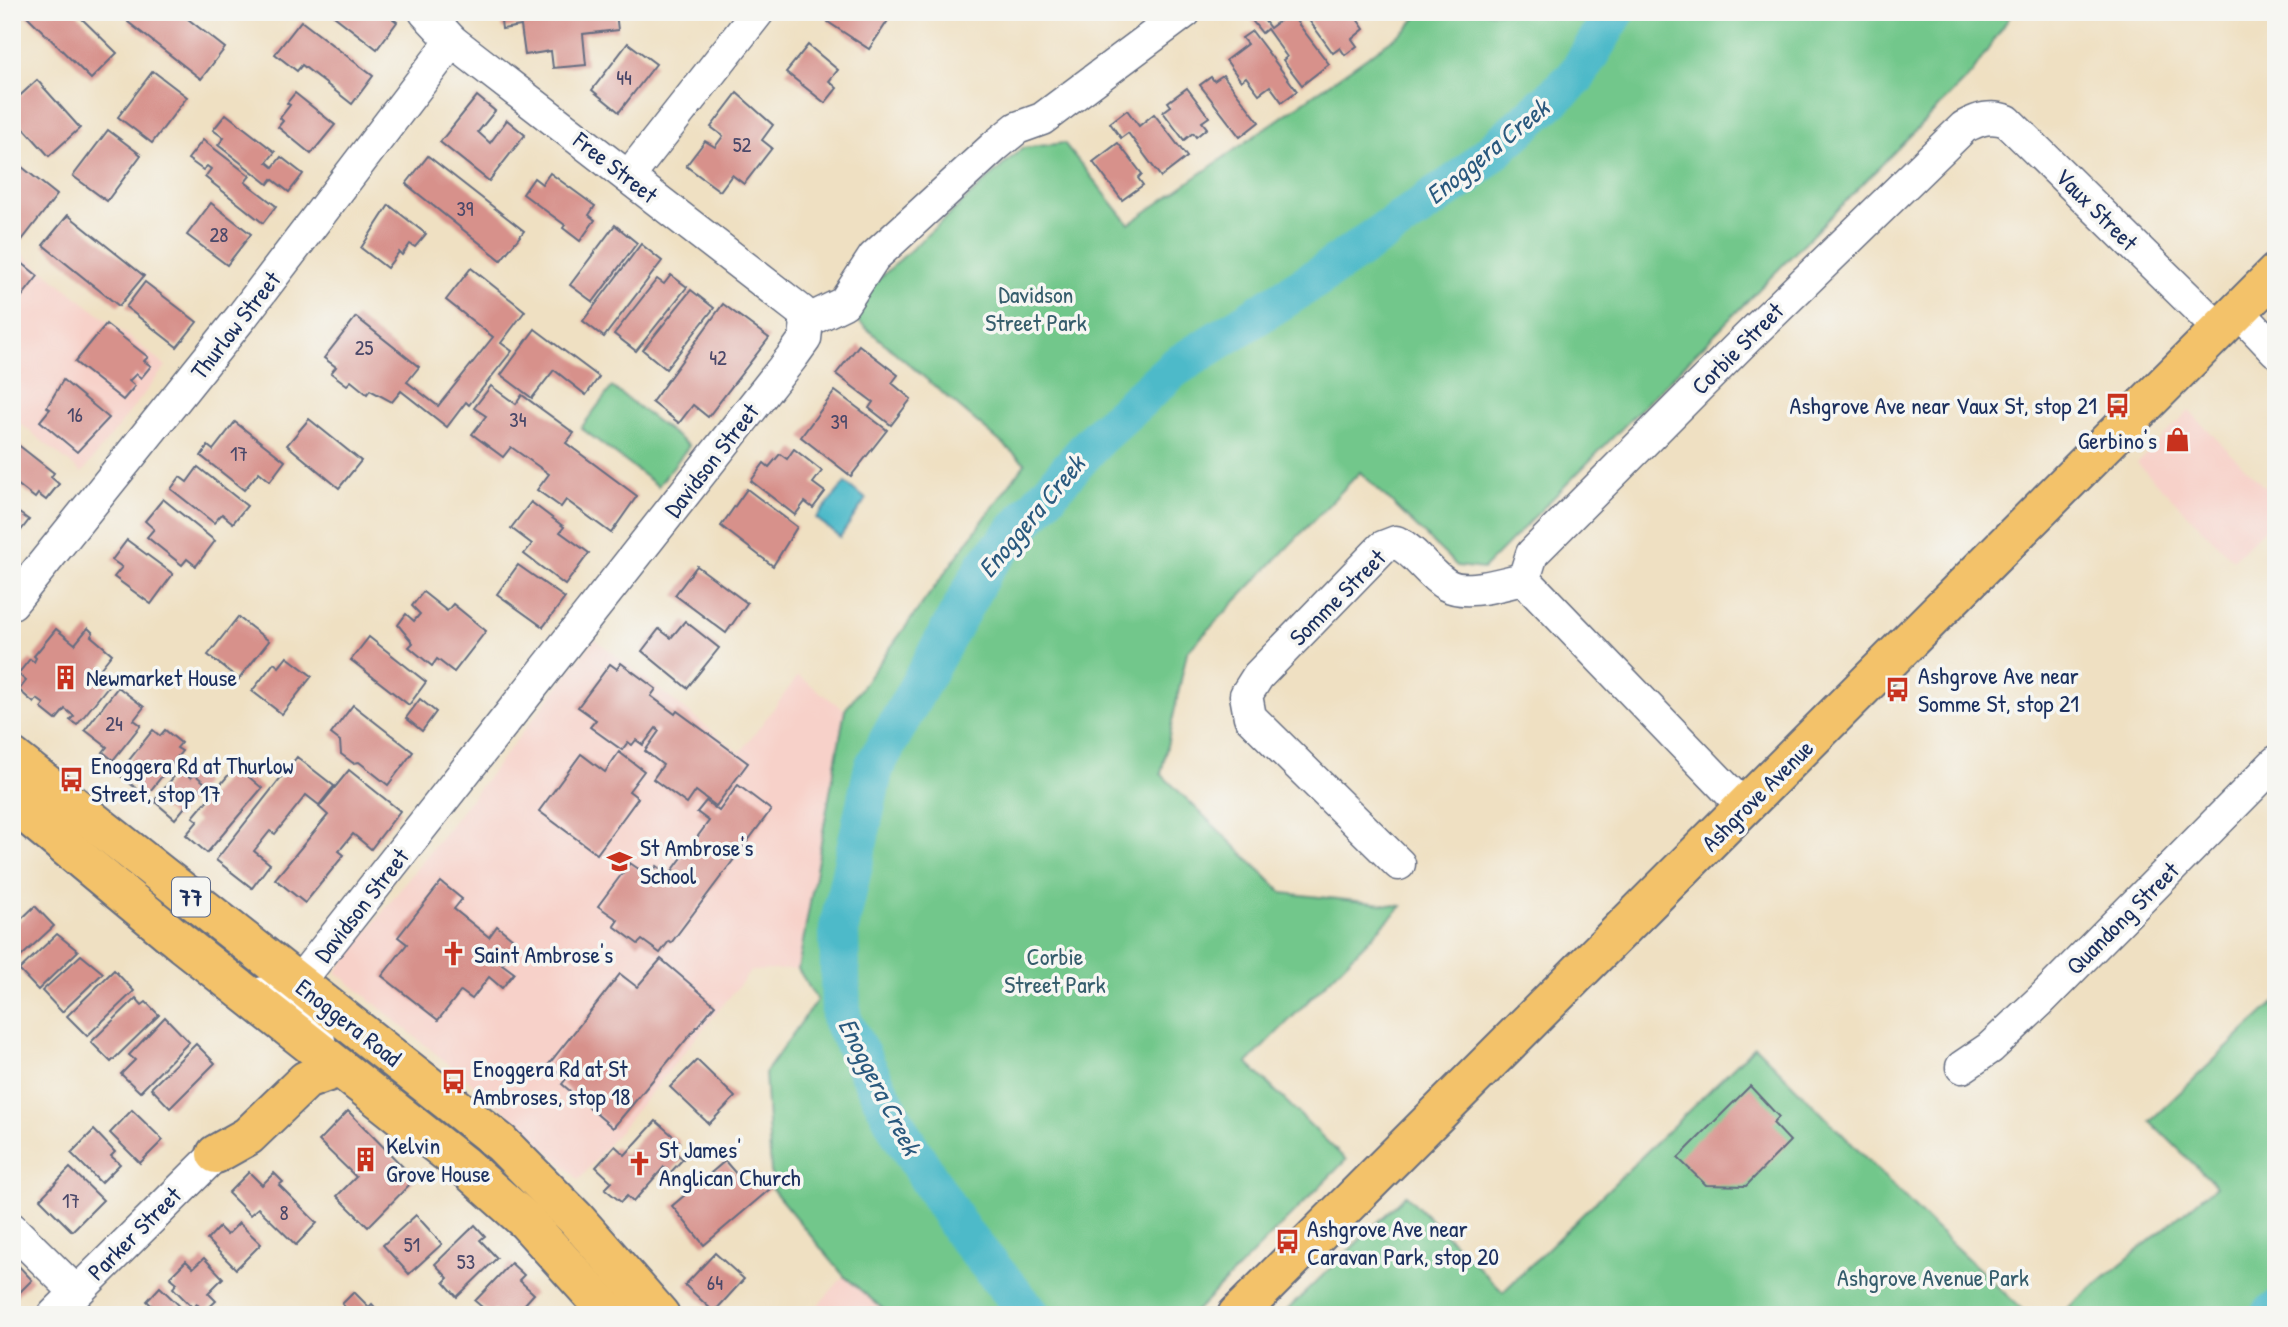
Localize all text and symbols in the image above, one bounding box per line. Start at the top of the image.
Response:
house number: 44 [616,63,632,92]
water label: Enoggera Creek [1418,89,1558,212]
street label: Free Street [566,123,665,210]
house number: 52 [733,130,752,159]
street label: Vaux Street [2049,161,2146,258]
house number: 39 [456,194,474,223]
house number: 28 [210,220,228,249]
street label: Thurlow Street [183,264,288,386]
park label: Davidson Street Park [985,278,1087,338]
street label: Corbie Street [1684,294,1791,401]
house number: 25 [355,333,373,362]
house number: 42 [709,343,727,372]
place label: Ashgrove Ave near Vaux St, stop 21 [1789,389,2097,421]
bus stop icon: Ashgrove Ave near Vaux St, stop 21 [2103,391,2131,419]
street label: Davidson Street [656,396,766,524]
house number: 16 [67,400,83,429]
house number: 34 [509,405,527,434]
house number: 39 [830,407,848,436]
place label: Gerbino's [2078,424,2157,456]
shop icon: Gerbino's [2163,426,2191,454]
house number: 17 [230,439,248,468]
water label: Enoggera Creek [970,446,1095,585]
street label: Somme Street [1282,541,1393,652]
place label: Ashgrove Ave near Somme St, stop 21 [1918,659,2079,719]
place label: Newmarket House [86,661,237,693]
building icon: Newmarket House [52,663,80,691]
bus stop icon: Ashgrove Ave near Somme St, stop 21 [1884,675,1912,703]
house number: 24 [105,709,123,738]
street label: Ashgrove Avenue [1694,732,1820,858]
place label: Enoggera Rd at Thurlow Street, stop 17 [91,749,294,809]
bus stop icon: Enoggera Rd at Thurlow Street, stop 17 [57,765,85,793]
place label: St Ambrose's School [640,831,754,891]
street label: Davidson Street [306,841,416,969]
school or university icon: St Ambrose's School [606,847,634,875]
street label: Quandong Street [2059,854,2186,981]
road number: 77 [172,877,210,916]
place label: Saint Ambrose's [474,938,613,970]
church icon: Saint Ambrose's [440,940,468,968]
park label: Corbie Street Park [1004,940,1106,1000]
street label: Enoggera Road [290,971,408,1073]
water label: Enoggera Creek [830,1012,930,1163]
place label: Enoggera Rd at St Ambroses, stop 18 [473,1052,630,1112]
bus stop icon: Enoggera Rd at St Ambroses, stop 18 [439,1068,467,1096]
place label: Kelvin Grove House [386,1129,491,1189]
place label: St James' Anglican Church [659,1133,801,1193]
building icon: Kelvin Grove House [352,1145,380,1173]
church icon: St James' Anglican Church [625,1149,653,1177]
street label: Parker Street [80,1179,188,1287]
house number: 17 [62,1186,80,1215]
house number: 8 [279,1198,289,1227]
place label: Ashgrove Ave near Caravan Park, stop 20 [1307,1212,1499,1272]
bus stop icon: Ashgrove Ave near Caravan Park, stop 20 [1273,1228,1301,1256]
house number: 51 [404,1230,420,1259]
house number: 53 [457,1247,475,1276]
park label: Ashgrove Avenue Park [1837,1261,2029,1293]
house number: 64 [707,1268,723,1297]

